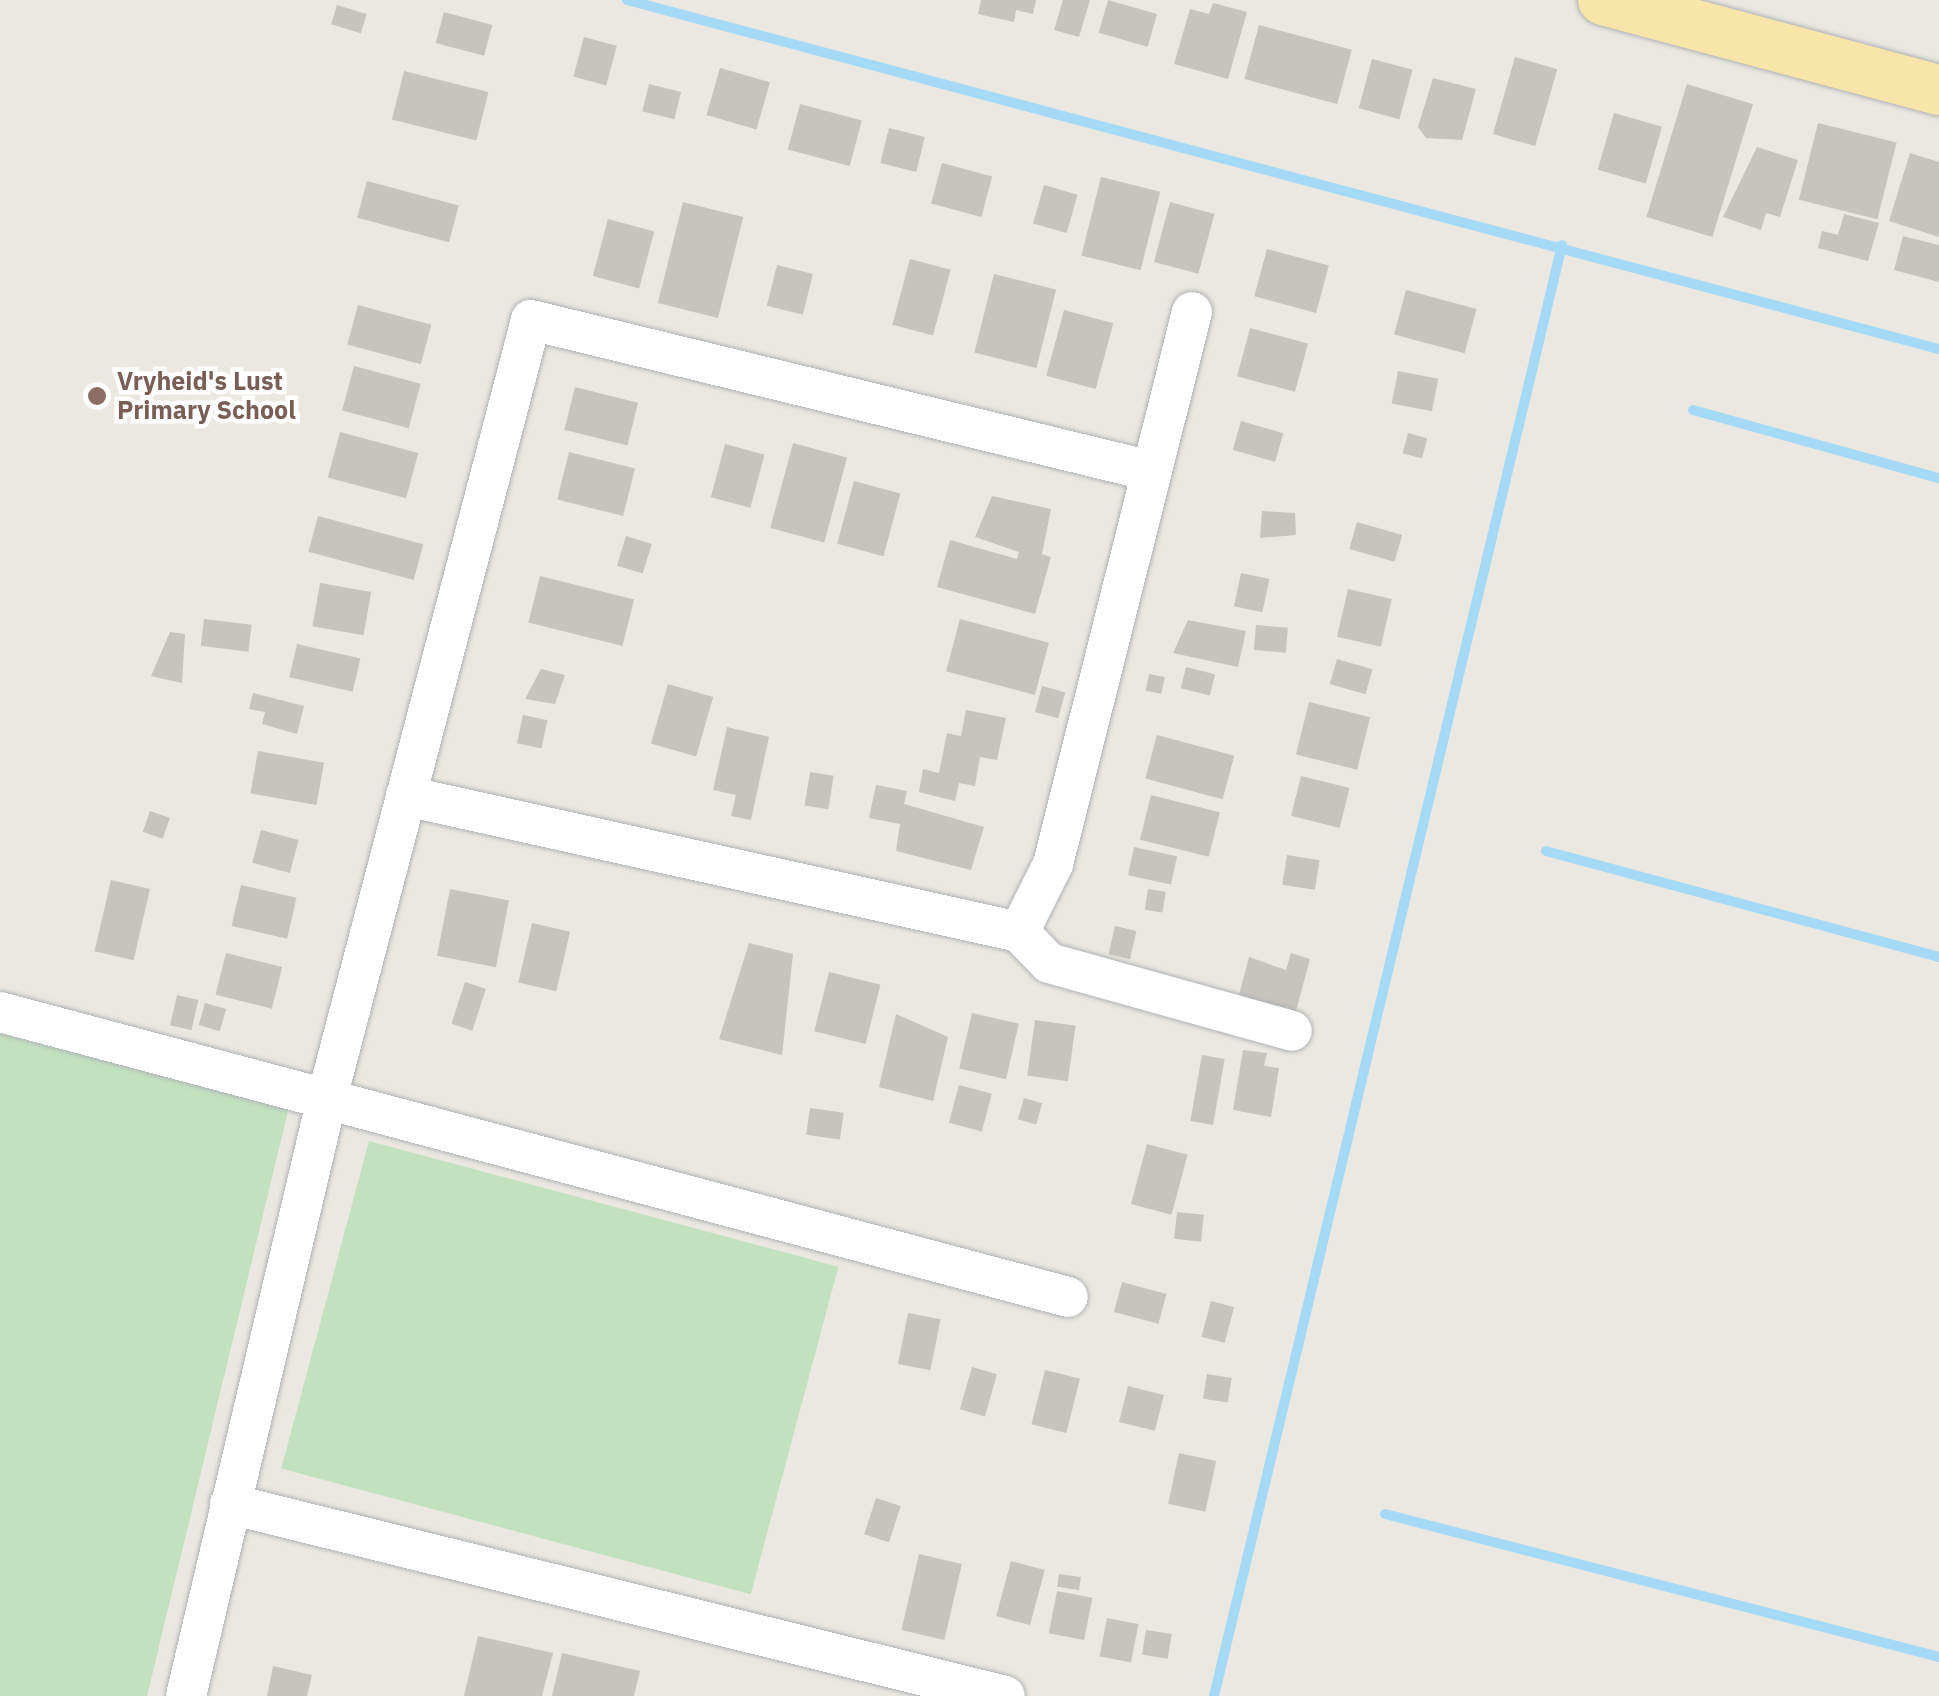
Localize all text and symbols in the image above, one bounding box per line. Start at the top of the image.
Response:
place label: Vryheid's Lust Primary School [117,367,296,426]
marker: Vryheid's Lust Primary School [86,385,108,407]

